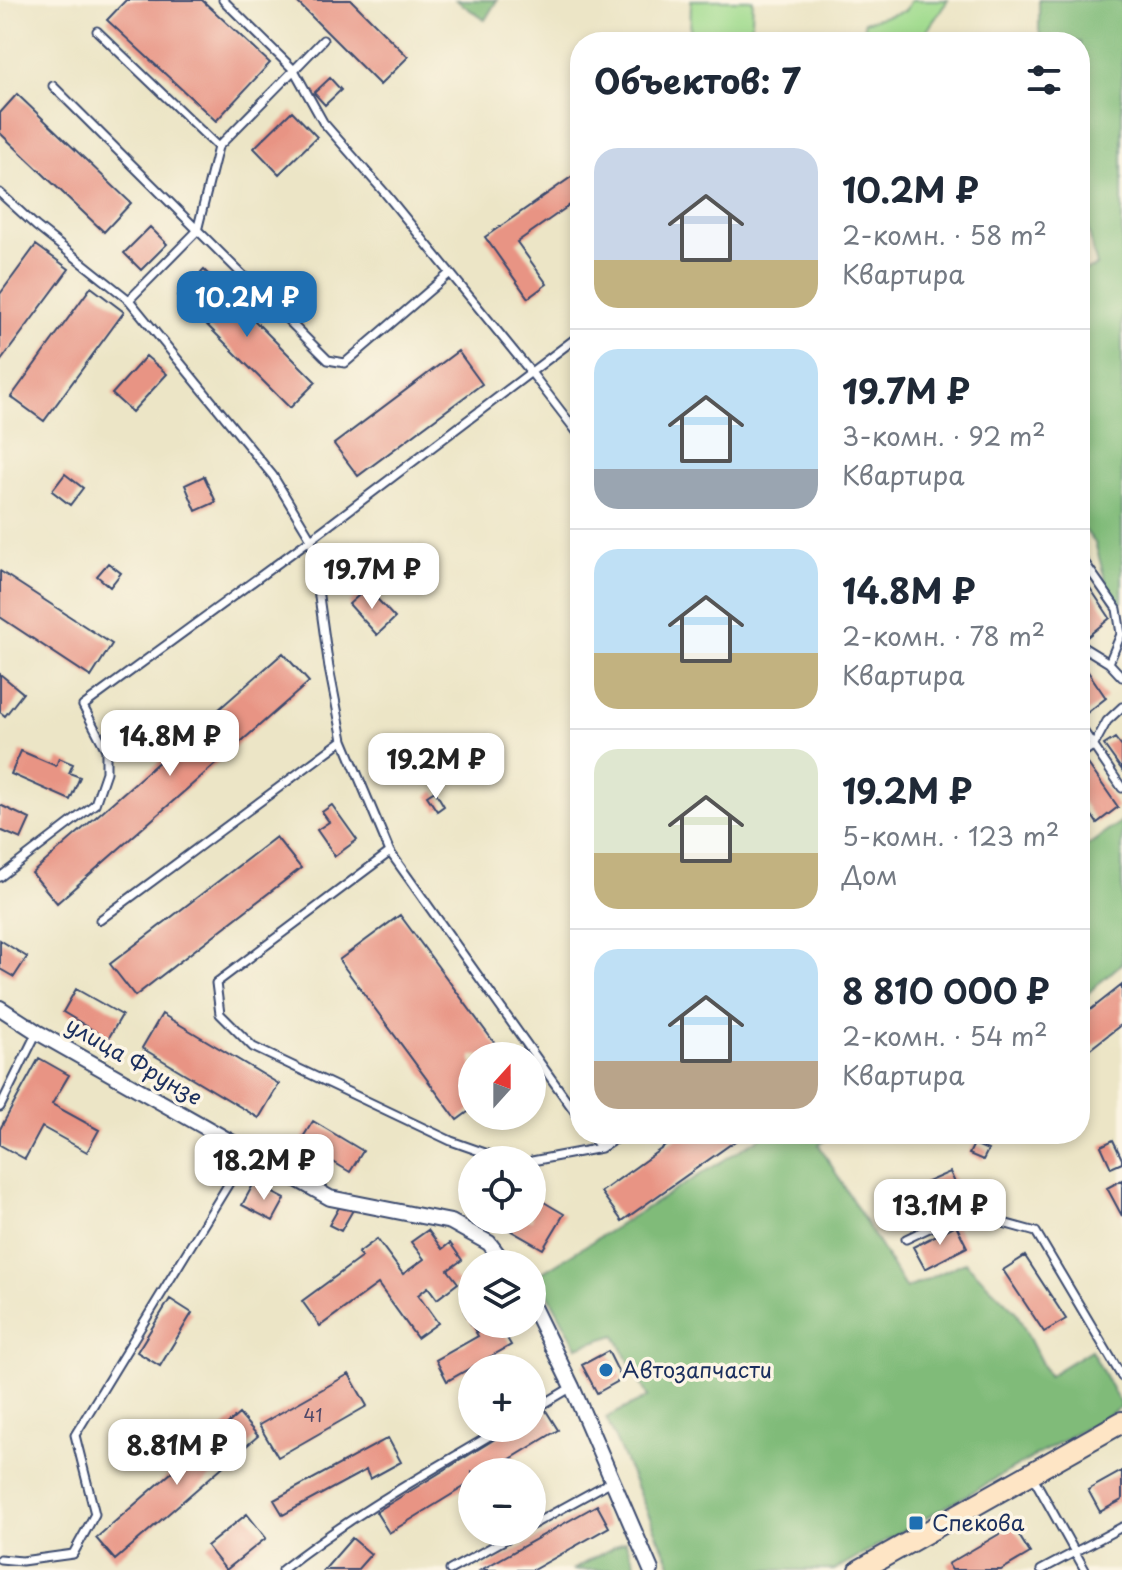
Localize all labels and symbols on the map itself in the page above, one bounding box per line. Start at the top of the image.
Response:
pin: 10.2M ₽ [173,271,321,339]
pin: 19.7M ₽ [298,543,446,611]
pin: 14.8M ₽ [96,710,244,778]
pin: 19.2M ₽ [362,733,510,801]
street label: улица Фрунзе [60,1007,209,1112]
north arrow [458,1042,546,1130]
pin: 18.2M ₽ [190,1134,338,1202]
pin: 13.1M ₽ [866,1179,1014,1247]
place label: Автозапчасти [622,1352,772,1385]
marker: Автозапчасти [597,1361,615,1379]
house number: 41 [304,1401,322,1428]
pin: 8.81M ₽ [103,1419,251,1487]
place label: Спекова [932,1505,1025,1538]
marker: Спекова [907,1514,925,1532]

